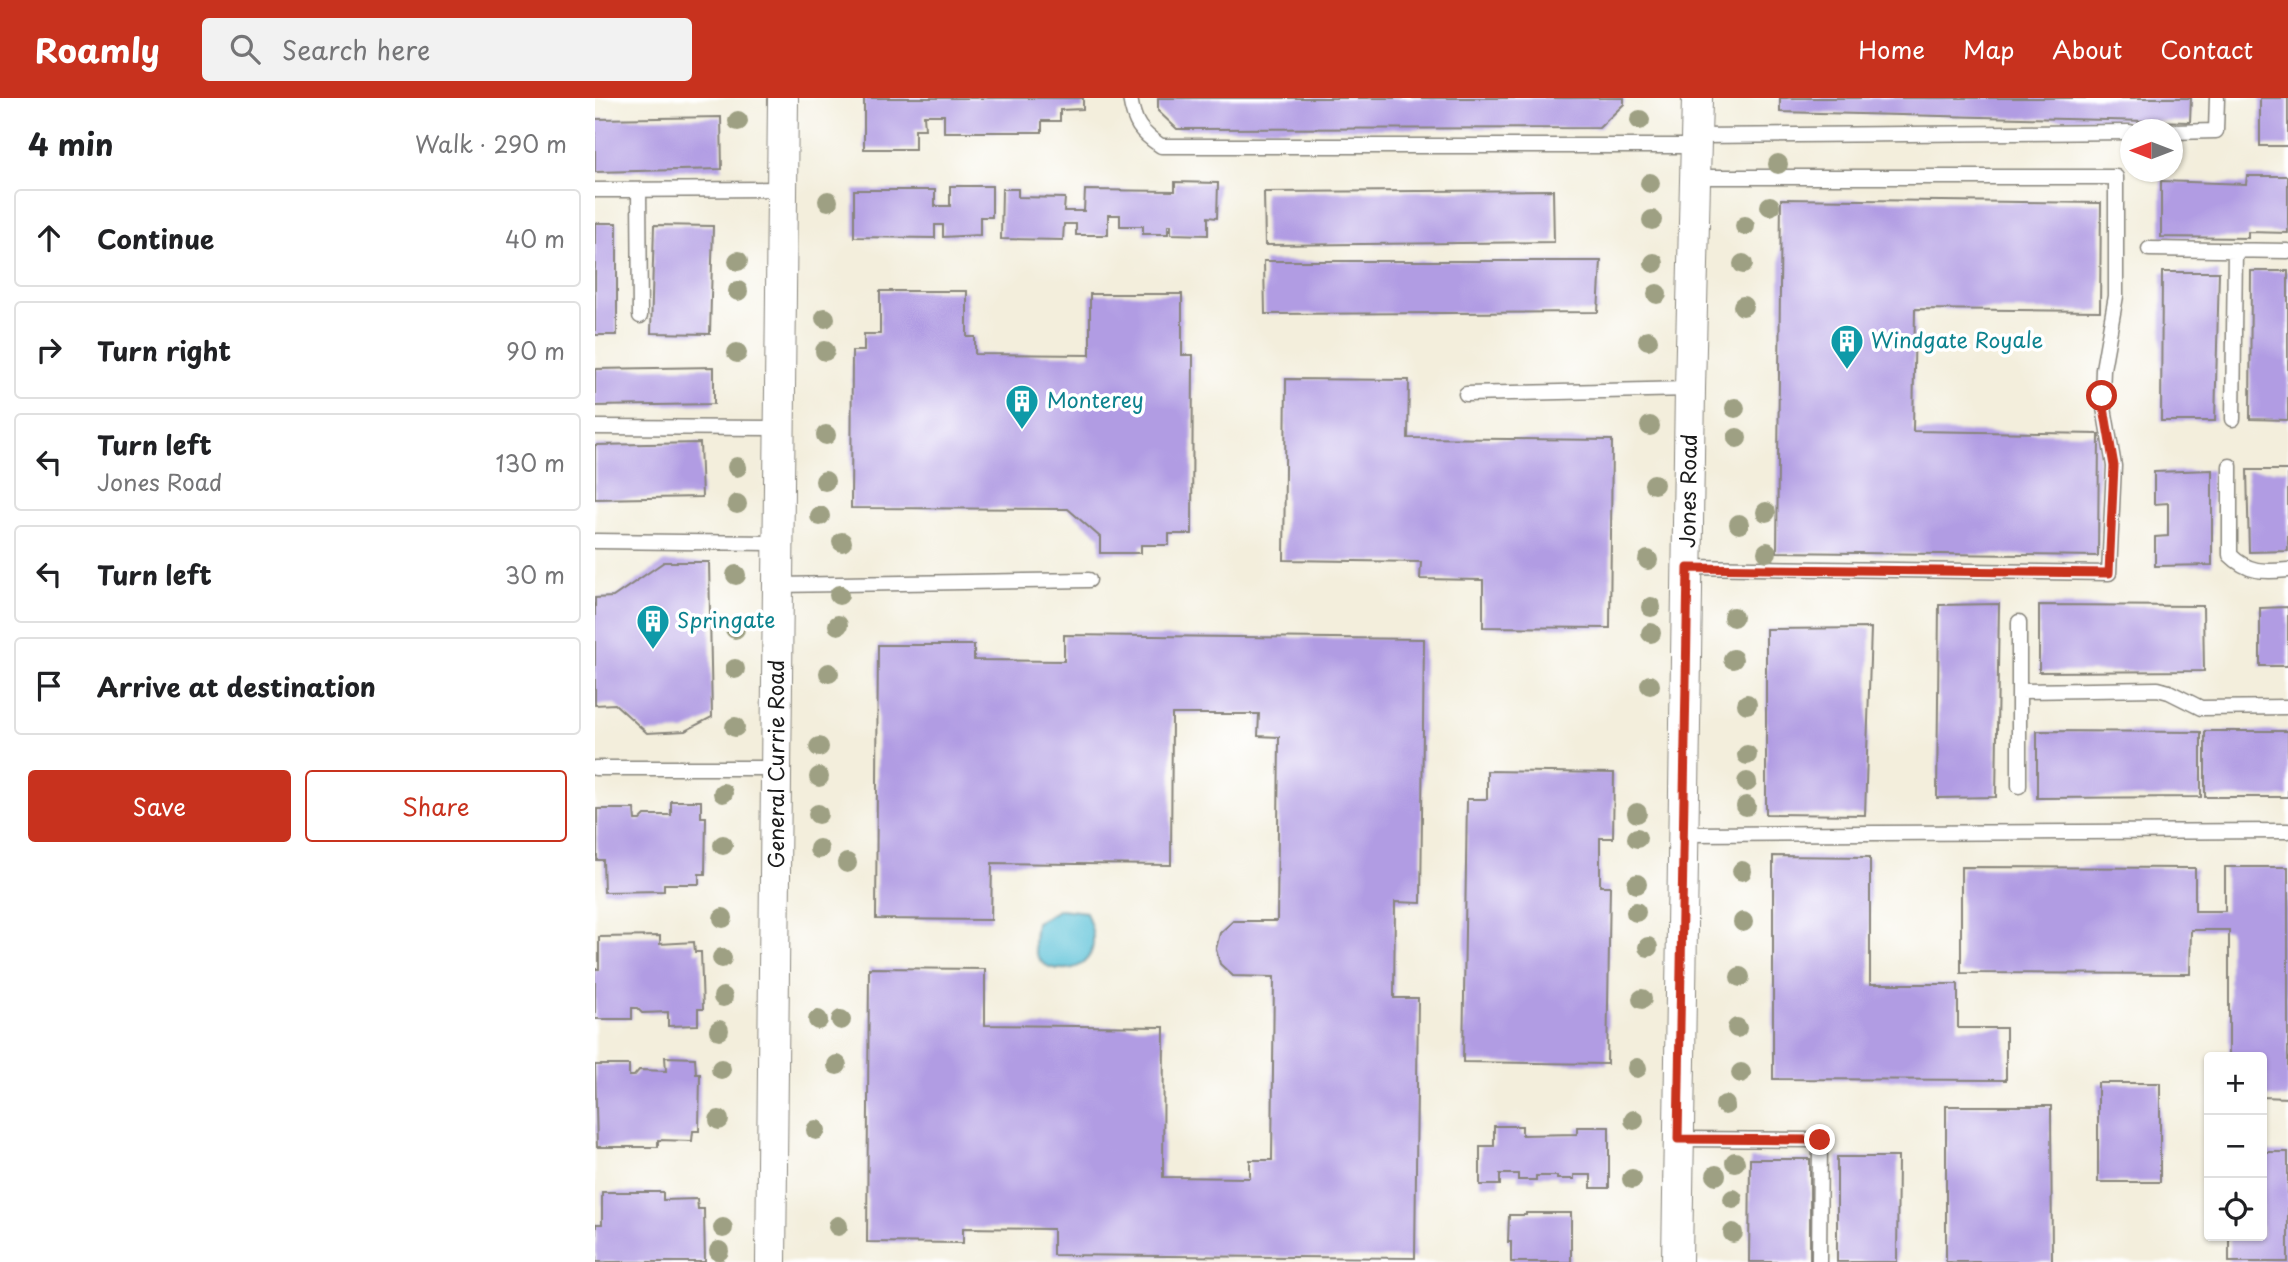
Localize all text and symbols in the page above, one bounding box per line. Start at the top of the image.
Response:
search box [202,18,692,81]
text: Roamly [35,24,160,74]
icon: search [226,30,264,68]
text: Search here [282,30,430,69]
text: Home [1858,31,1925,67]
text: Map [1963,31,2014,67]
text: About [2052,31,2122,67]
text: Contact [2160,31,2253,67]
north arrow [2120,119,2183,182]
text: 4 min [28,121,114,166]
text: Walk · 290 m [415,126,567,161]
icon: ahead [30,219,68,257]
text: Continue [97,219,214,258]
text: 40 m [505,221,565,256]
building icon: Windgate Royale [1828,322,1866,371]
place label: Windgate Royale [1871,323,2043,355]
icon: right [30,331,68,369]
text: Turn right [97,331,231,370]
text: 90 m [506,333,565,368]
route start [2086,380,2117,411]
building icon: Monterey [1003,382,1041,431]
place label: Monterey [1047,383,1144,415]
text: Turn left [97,425,212,464]
street label: Jones Road [1670,433,1704,548]
icon: left [30,443,68,481]
text: 130 m [495,445,565,480]
text: Jones Road [97,464,222,499]
icon: left [30,555,68,593]
text: Turn left [97,555,212,594]
text: 30 m [504,557,565,592]
building icon: Springate [634,602,672,651]
place label: Springate [677,603,775,635]
street label: General Currie Road [759,659,791,869]
icon: arrive [30,667,68,705]
text: Arrive at destination [97,667,376,706]
button: Save [28,770,291,842]
button: Share [305,770,567,842]
map controls [2204,1052,2267,1241]
button: + [2204,1052,2267,1115]
button: − [2204,1115,2267,1178]
route end [1804,1124,1835,1155]
button: locate [2204,1178,2267,1241]

